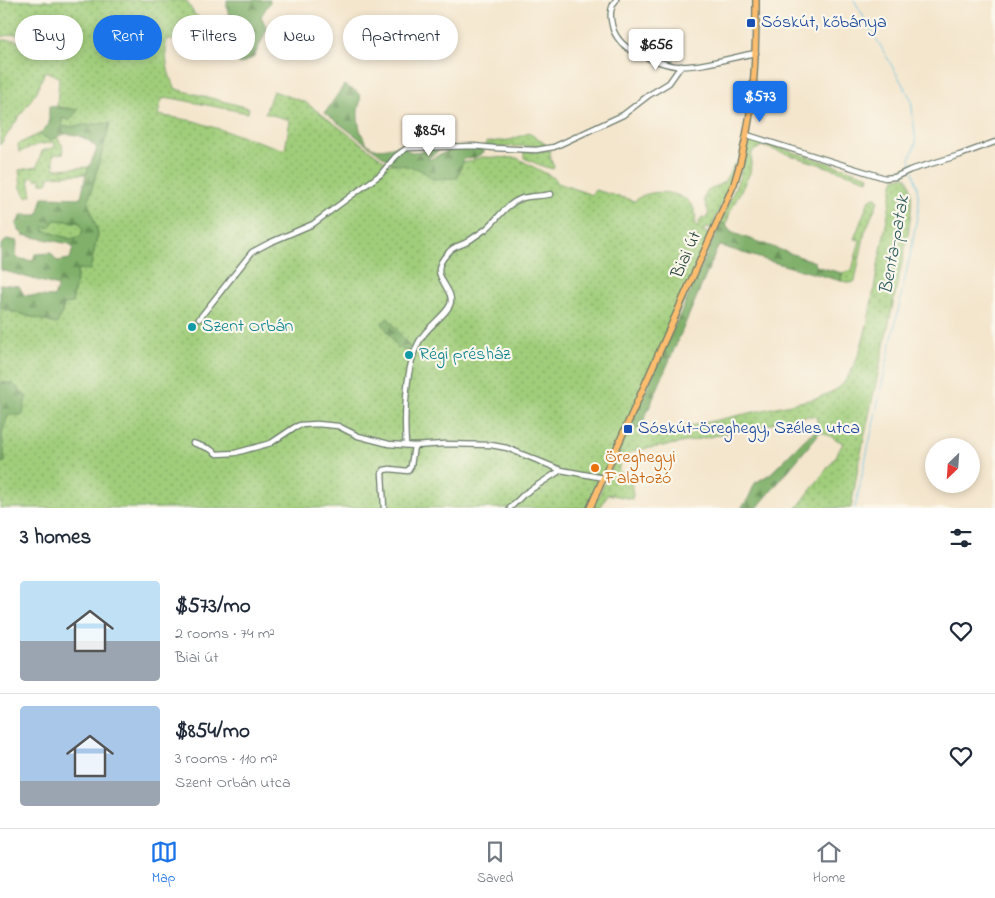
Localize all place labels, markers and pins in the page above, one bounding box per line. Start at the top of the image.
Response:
place label: Sóskút, kőbánya [761,10,887,36]
marker: Sóskút, kőbánya [745,17,757,29]
pin: $656 [626,28,686,71]
pin: $573 [730,80,790,123]
pin: $854 [399,114,459,157]
place label: Szent Orbán [202,314,294,340]
marker: Szent Orbán [186,321,198,333]
place label: Régi présház [419,342,511,369]
marker: Régi présház [403,349,415,361]
place label: Sóskút-Öreghegy, Széles utca [638,416,860,443]
marker: Sóskút-Öreghegy, Széles utca [622,423,634,435]
place label: Öreghegyi Falatozó [604,445,676,492]
marker: Öreghegyi Falatozó [589,462,601,474]

